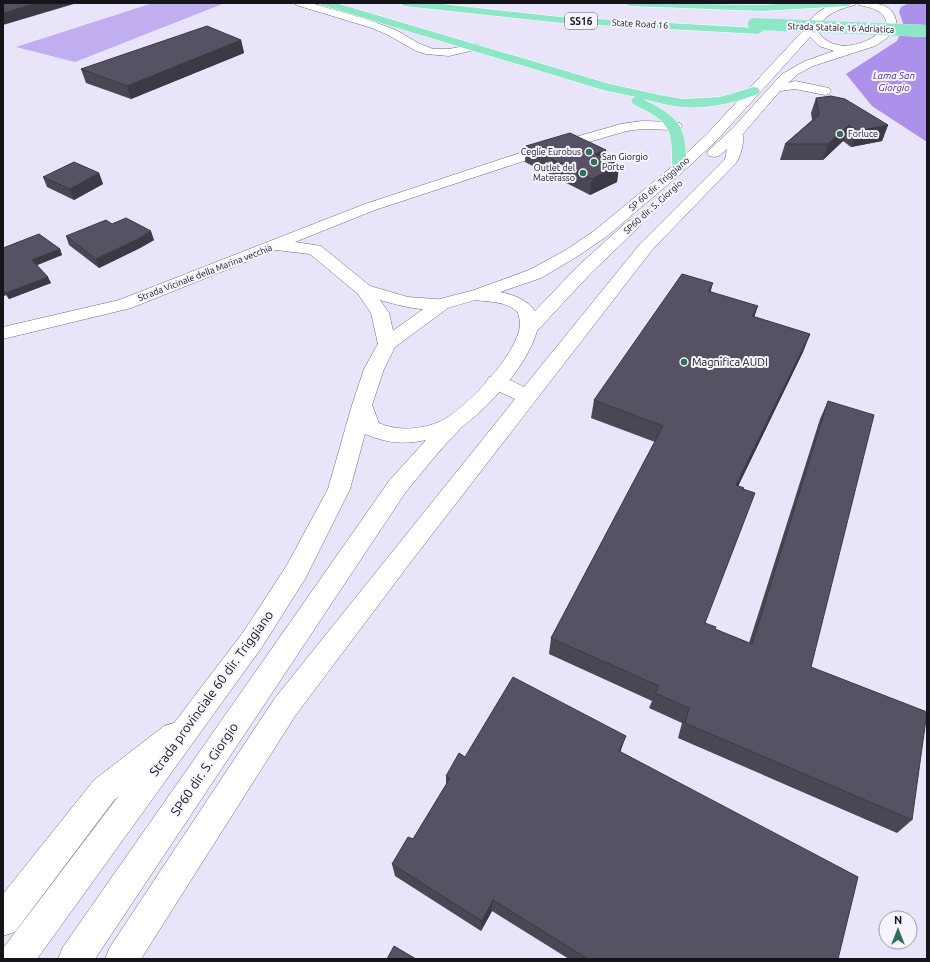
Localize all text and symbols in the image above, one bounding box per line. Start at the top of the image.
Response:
road number: SS16 [565,13,597,29]
street label: State Road 16 [612,18,668,30]
street label: Strada Statale 16 Adriatica [788,21,894,35]
water label: Lama San Giorgio [873,70,915,93]
marker: Forluce [835,129,845,139]
place label: Forluce [848,129,878,139]
place label: Ceglie Eurobus [521,147,581,157]
marker: Ceglie Eurobus [584,147,594,157]
place label: San Giorgio Porte [602,152,648,172]
street label: SP 60 dir. Triggiano [627,155,691,213]
marker: San Giorgio Porte [589,157,599,167]
place label: Outlet del Materasso [533,163,576,183]
marker: Outlet del Materasso [578,168,588,178]
street label: SP60 dir. S. Giorgio [622,178,684,236]
street label: Strada Vicinale della Marina vecchia [136,243,274,303]
place label: Magnifica AUDI [692,356,768,368]
marker: Magnifica AUDI [679,357,689,367]
street label: Strada provinciale 60 dir. Triggiano [146,608,276,778]
street label: SP60 dir. S. Giorgio [168,720,240,818]
north arrow [878,910,918,950]
text: N [894,914,902,926]

